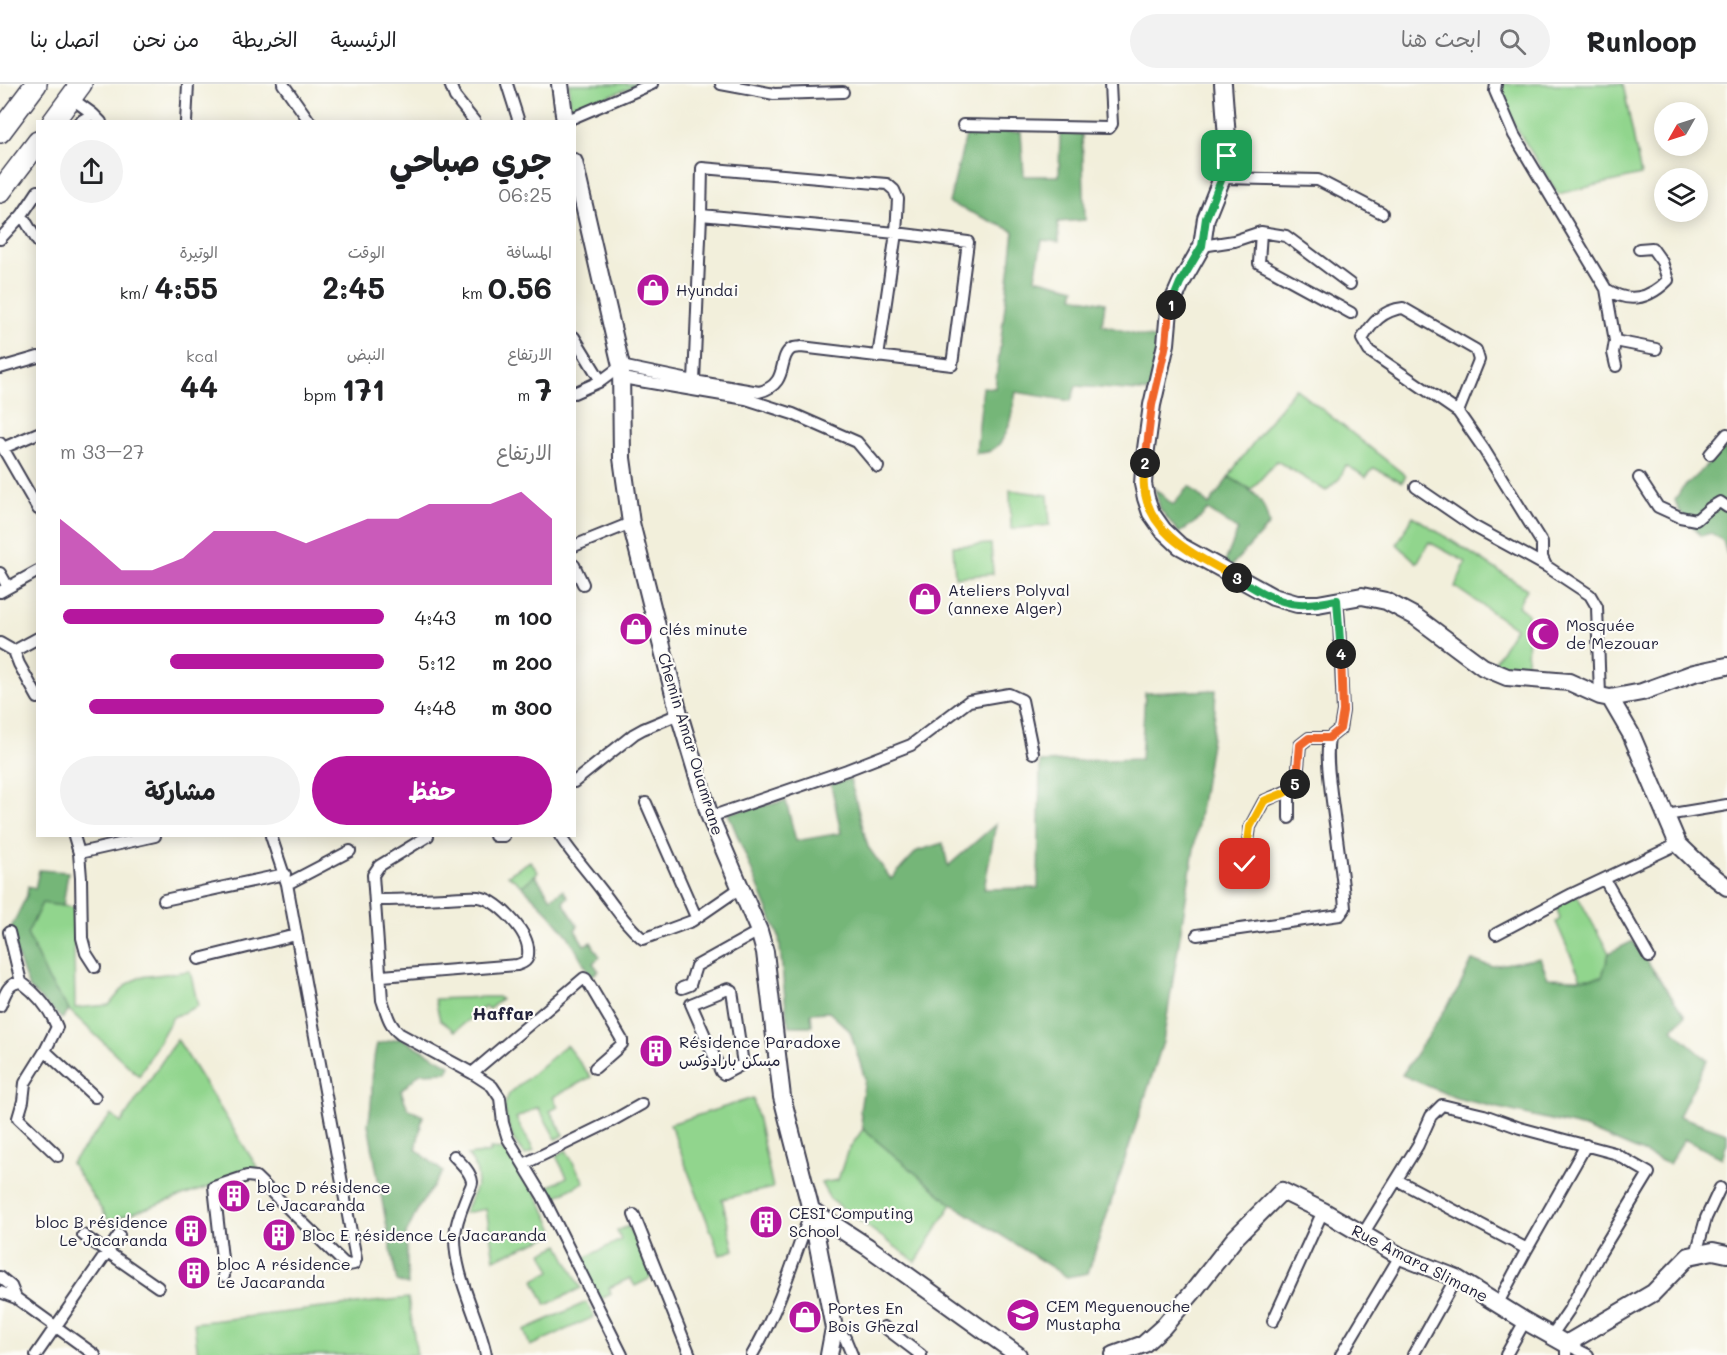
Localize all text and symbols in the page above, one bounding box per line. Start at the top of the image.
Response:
search box [1130,14,1550,68]
text: Runloop [1586,23,1697,59]
text: ابحث هنا [1401,24,1481,53]
text: اتصل بنا [30,25,100,52]
text: من نحن [133,25,199,52]
text: الخريطة [232,25,298,52]
text: الرئيسية [331,25,397,52]
icon: search [1496,25,1529,58]
north arrow [1654,102,1708,156]
map controls [1654,102,1708,222]
pin [1201,130,1252,181]
text: جري صباحي [389,137,552,180]
icon: arrive [1210,139,1243,172]
button: share [60,140,123,203]
button: layers [1654,168,1708,222]
text: 06:25 [499,181,552,207]
text: الوتيرة [179,241,218,262]
text: الوقت [348,241,385,262]
text: المسافة [506,241,552,262]
text: 4:55 [154,267,218,307]
text: 2:45 [322,267,385,307]
text: 0.56 [488,267,552,307]
shop icon: Hyundai [635,272,671,308]
place label: Hyundai [676,279,738,300]
text: /km [120,282,154,303]
text: km [461,282,488,303]
pin: 1 [1156,290,1186,320]
text: 1 [1167,294,1175,315]
text: النبض [347,343,385,364]
text: الارتفاع [507,343,552,364]
text: kcal [186,345,218,366]
text: 44 [180,366,218,406]
text: 171 [342,369,385,409]
text: 7 [535,369,552,409]
text: bpm [304,384,342,405]
text: m [517,384,535,405]
text: 27–33 m [60,438,144,464]
text: الارتفاع [496,439,552,465]
pin: 2 [1130,448,1160,478]
text: 2 [1141,452,1149,473]
pin: 3 [1222,563,1252,593]
text: 3 [1232,567,1242,588]
place label: Ateliers Polyval (annexe Alger) [948,579,1070,618]
shop icon: Ateliers Polyval (annexe Alger) [907,581,943,617]
text: 4:43 [415,604,456,630]
text: 100 m [494,604,552,630]
shop icon: clés minute [618,611,654,647]
place label: Mosquée de Mezouar [1566,614,1659,653]
mosque icon: Mosquée de Mezouar [1525,616,1561,652]
place label: clés minute [659,618,748,639]
pin: 4 [1326,639,1356,669]
text: 4 [1336,643,1346,664]
text: 5:12 [418,649,456,675]
text: 200 m [492,649,552,675]
street label: Chemin Amar Ouamrane [654,650,729,838]
text: 4:48 [414,694,456,720]
text: 300 m [491,694,552,720]
button: مشاركة [60,756,300,825]
button: حفظ [312,756,552,825]
pin: 5 [1280,769,1310,799]
text: 5 [1290,773,1300,794]
pin [1219,838,1270,889]
icon: check [1228,847,1261,880]
district label: Haffar [472,1001,534,1025]
place label: Résidence Paradoxe مسكن بارادوكس [679,1031,841,1070]
building icon: Résidence Paradoxe مسكن بارادوكس [638,1033,674,1069]
place label: bloc D résidence Le Jacaranda [257,1176,391,1215]
building icon: bloc D résidence Le Jacaranda [216,1178,252,1214]
place label: CESI Computing School [789,1202,913,1241]
building icon: CESI Computing School [748,1204,784,1240]
place label: bloc B résidence Le Jacaranda [36,1211,168,1250]
building icon: bloc B résidence Le Jacaranda [173,1213,209,1249]
building icon: Bloc E résidence Le Jacaranda [261,1217,297,1253]
street label: Rue Amara Slimane [1348,1219,1492,1306]
place label: Bloc E résidence Le Jacaranda [302,1224,547,1245]
place label: bloc A résidence Le Jacaranda [217,1253,351,1292]
building icon: bloc A résidence Le Jacaranda [176,1255,212,1291]
place label: CEM Meguenouche Mustapha [1046,1295,1191,1334]
place label: Portes En Bois Ghezal [828,1297,919,1336]
school or university icon: CEM Meguenouche Mustapha [1005,1297,1041,1333]
shop icon: Portes En Bois Ghezal [787,1299,823,1335]

